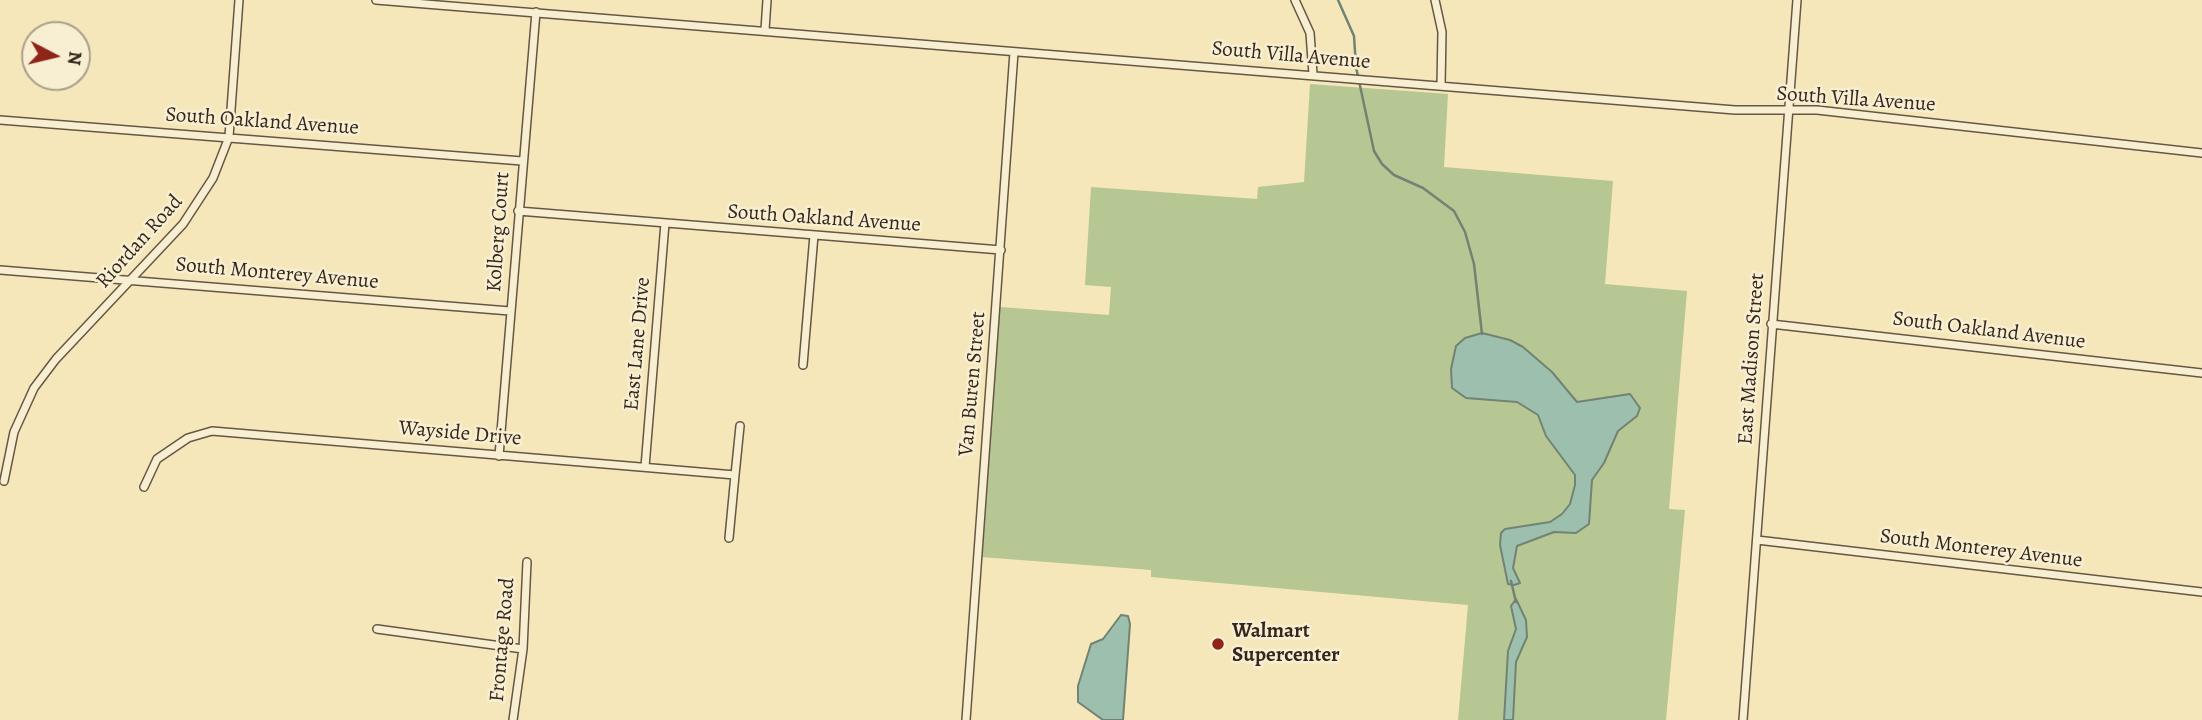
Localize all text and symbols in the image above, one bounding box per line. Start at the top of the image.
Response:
north arrow [21,21,91,91]
street label: South Villa Avenue [1210,36,1372,76]
text: N [61,50,89,67]
street label: South Villa Avenue [1776,82,1936,118]
street label: South Oakland Avenue [164,103,360,141]
street label: Kolberg Court [482,171,516,293]
street label: Riordan Road [91,190,189,294]
street label: South Oakland Avenue [726,200,922,238]
street label: South Monterey Avenue [174,253,380,295]
street label: East Madison Street [1733,272,1771,446]
street label: East Lane Drive [620,276,656,412]
street label: South Oakland Avenue [1891,307,2087,355]
street label: Van Buren Street [954,311,992,457]
street label: Wayside Drive [398,416,522,452]
street label: South Monterey Avenue [1878,524,2084,574]
street label: Frontage Road [485,577,521,703]
place label: Walmart Supercenter [1232,619,1340,669]
marker: Walmart Supercenter [1210,636,1226,652]

